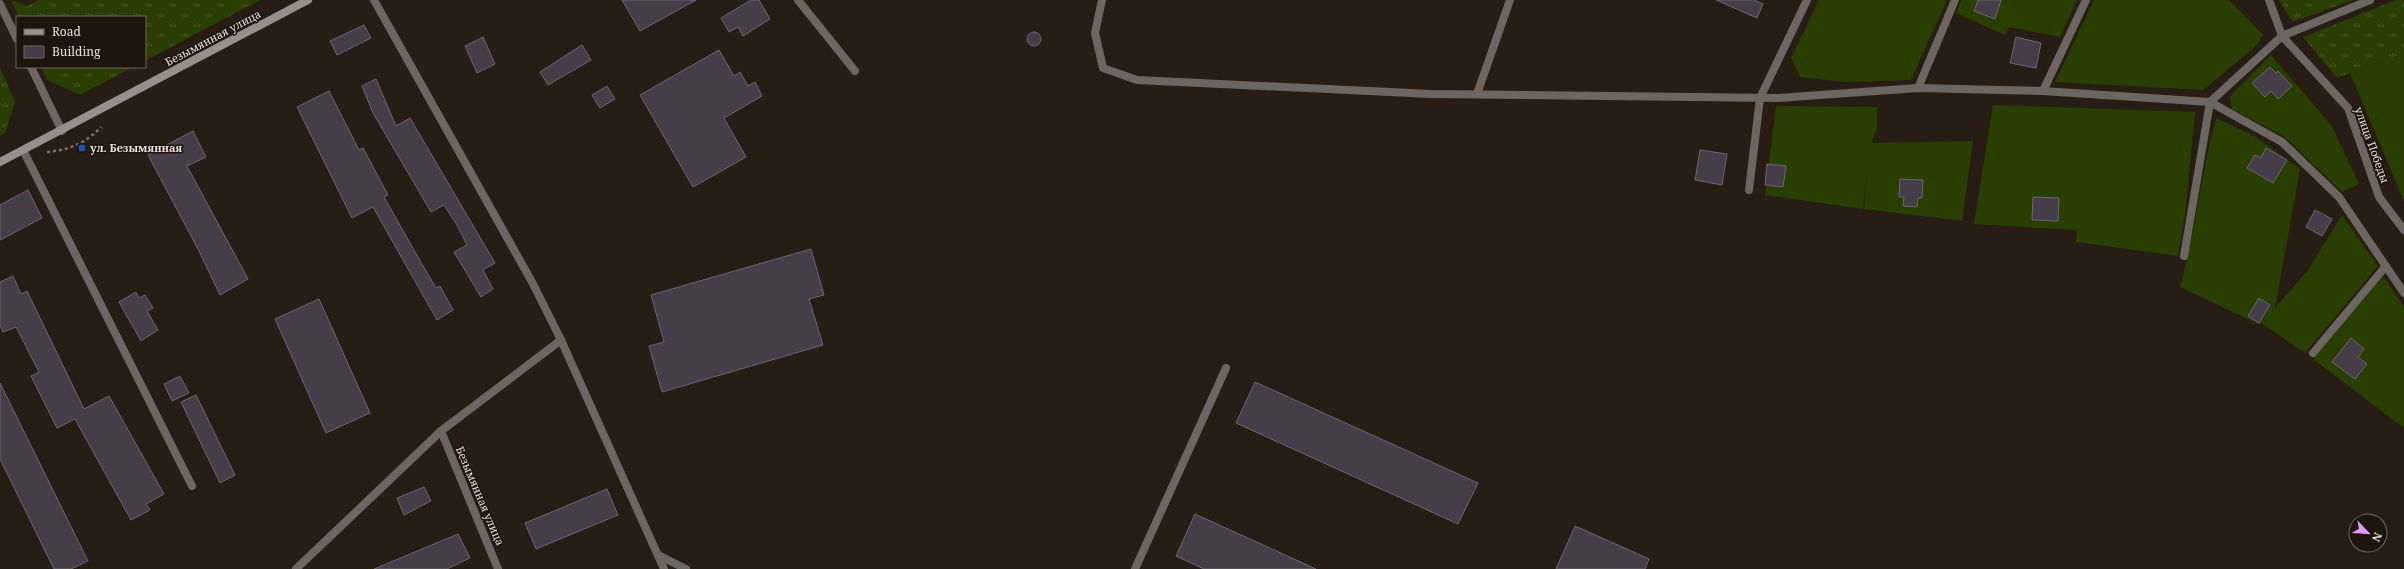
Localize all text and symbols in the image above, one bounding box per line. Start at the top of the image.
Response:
street label: Безымянная улица [162,6,263,69]
legend [16,16,146,68]
text: Road [52,23,82,40]
text: Building [52,43,101,60]
street label: улица Победы [2352,105,2393,185]
place label: ул. Безымянная [90,140,182,155]
marker: ул. Безымянная [77,143,87,153]
street label: Безымянная улица [453,444,508,548]
north arrow [2348,513,2388,553]
text: N [2369,530,2386,545]

